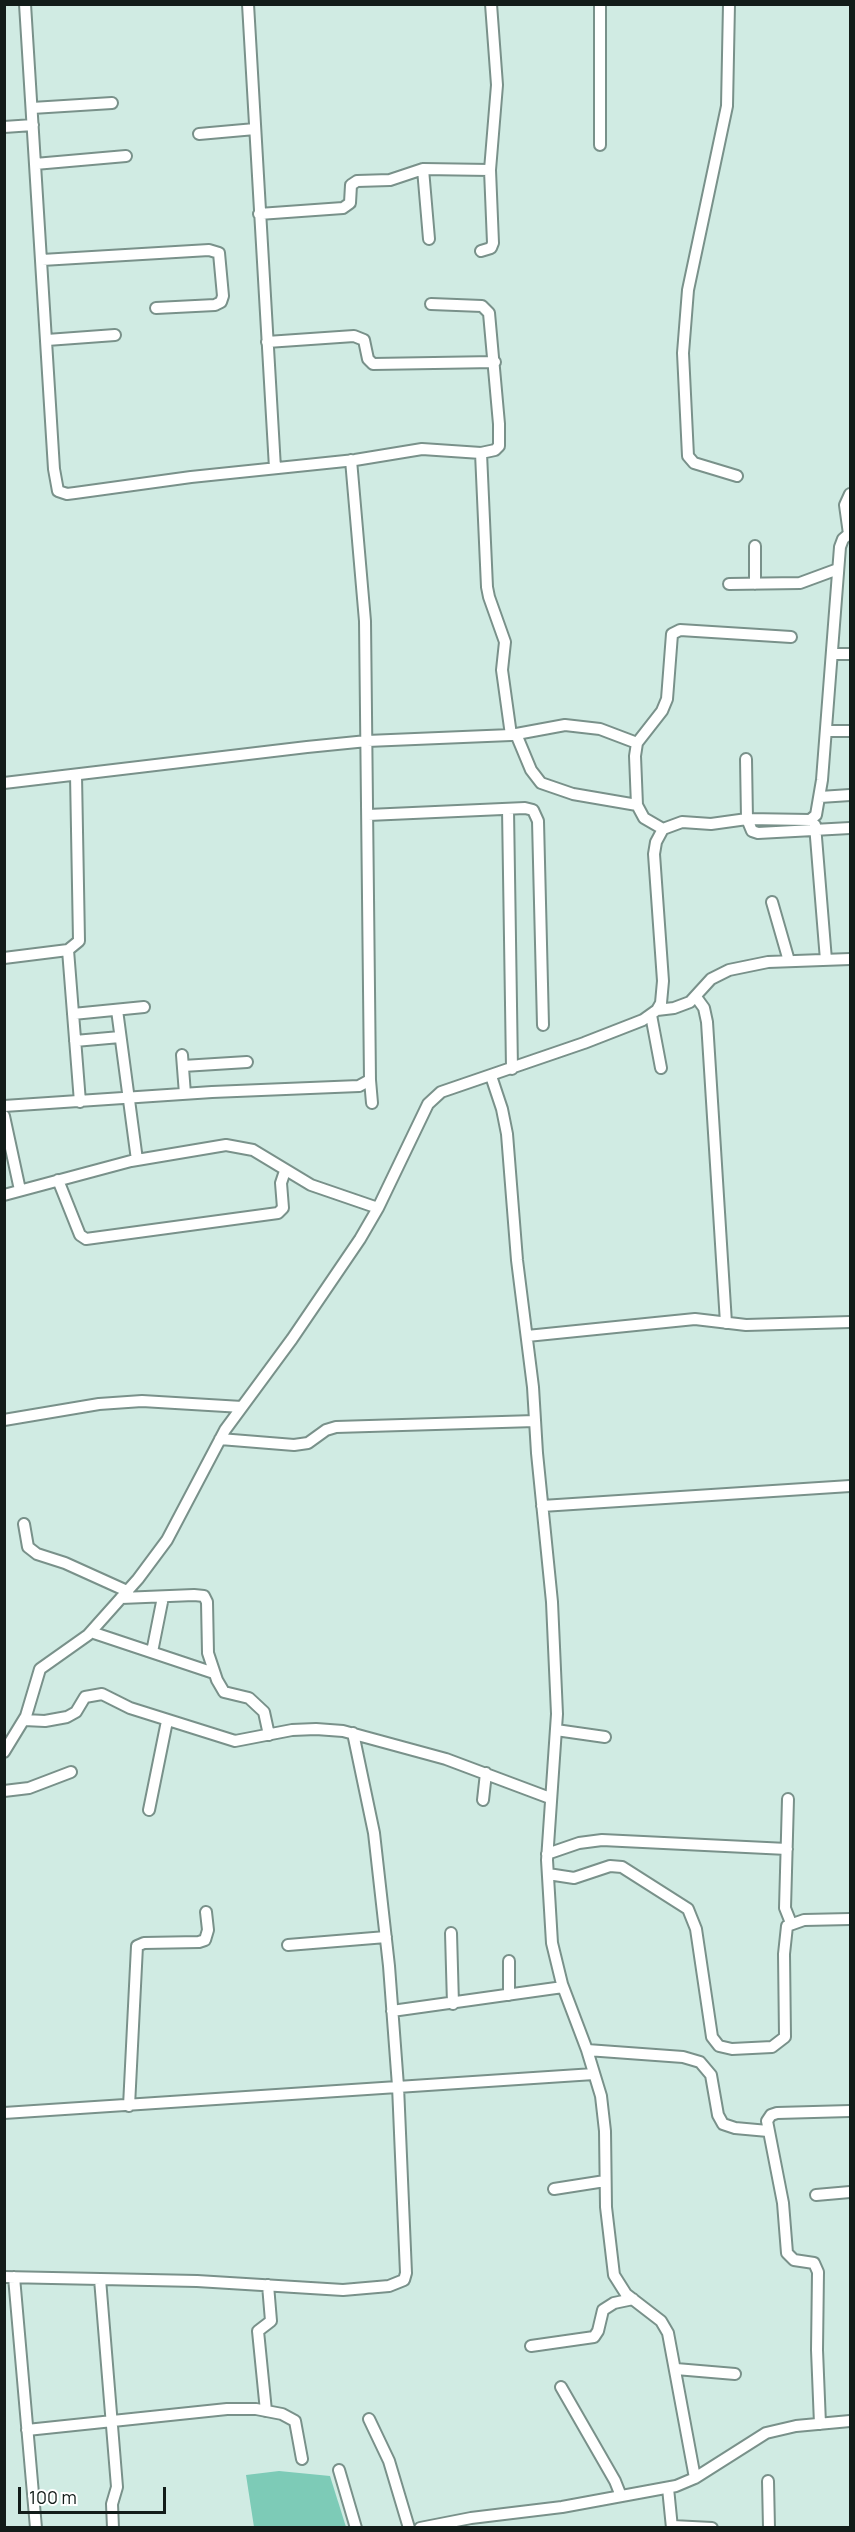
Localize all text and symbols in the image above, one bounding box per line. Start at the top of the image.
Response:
scale bar [21,2475,170,2513]
text: 100 m [29,2485,77,2509]

